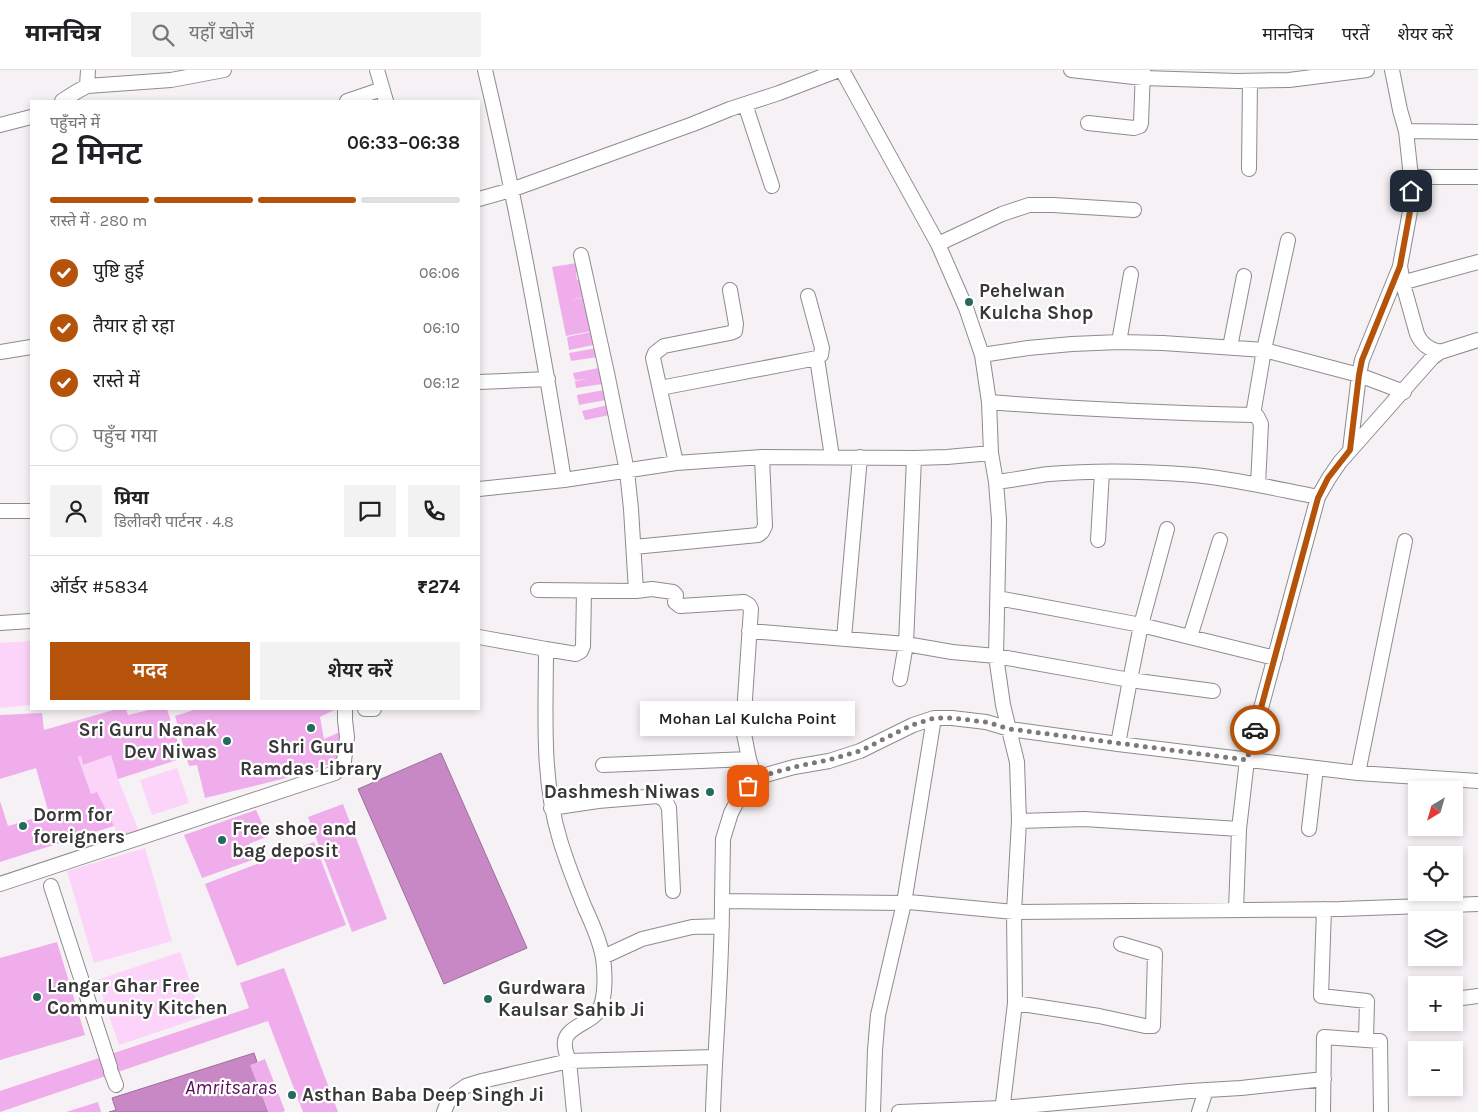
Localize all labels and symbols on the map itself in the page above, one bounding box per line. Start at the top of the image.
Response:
pin [1390,170,1432,212]
place label: Pehelwan Kulcha Shop [979,280,1093,324]
marker: Pehelwan Kulcha Shop [963,296,975,308]
callout: Mohan Lal Kulcha Point [640,701,856,736]
courier [1230,705,1280,755]
place label: Sri Guru Nanak Dev Niwas [79,719,217,763]
marker: Shri Guru Ramdas Library [305,722,317,734]
marker: Sri Guru Nanak Dev Niwas [221,735,233,747]
place label: Shri Guru Ramdas Library [240,736,382,780]
pin [727,765,769,807]
place label: Dashmesh Niwas [544,781,700,803]
north arrow [1408,781,1462,836]
marker: Dashmesh Niwas [704,786,716,798]
place label: Dorm for foreigners [33,804,125,848]
place label: Free shoe and bag deposit [232,818,357,862]
marker: Dorm for foreigners [17,820,29,832]
marker: Free shoe and bag deposit [216,834,228,846]
place label: Langar Ghar Free Community Kitchen [47,975,228,1019]
place label: Gurdwara Kaulsar Sahib Ji [498,977,645,1021]
marker: Langar Ghar Free Community Kitchen [31,991,43,1003]
marker: Gurdwara Kaulsar Sahib Ji [482,993,494,1005]
water label: Amritsaras [185,1076,277,1099]
place label: Asthan Baba Deep Singh Ji [302,1084,544,1106]
marker: Asthan Baba Deep Singh Ji [286,1089,298,1101]

